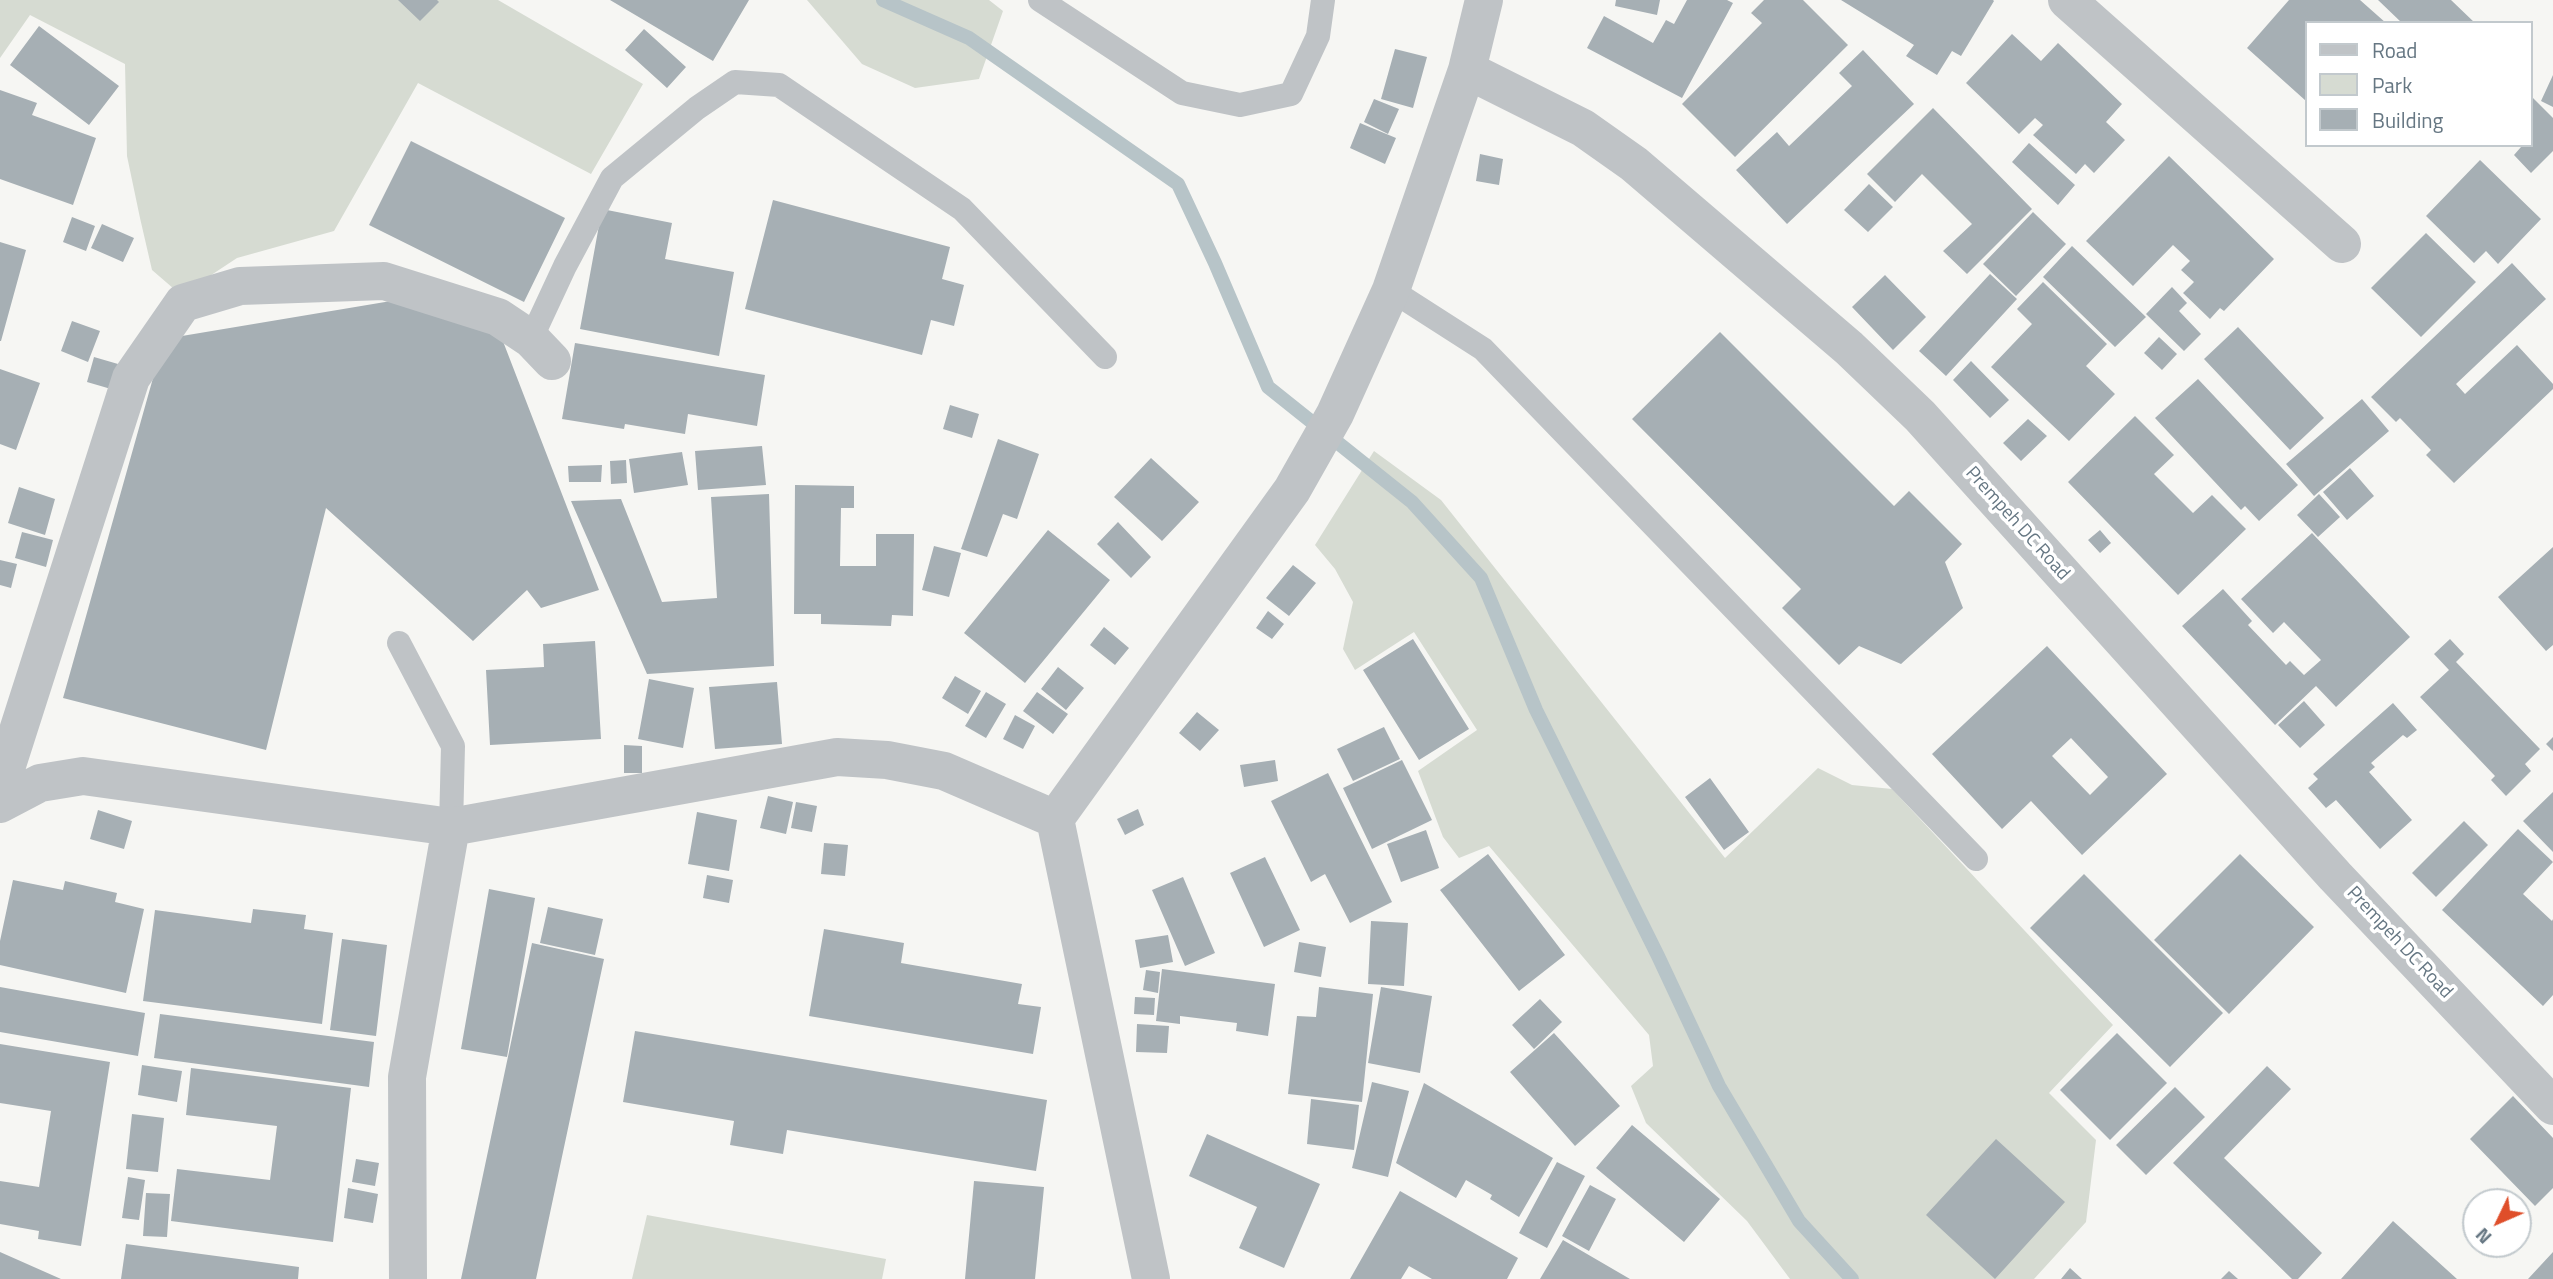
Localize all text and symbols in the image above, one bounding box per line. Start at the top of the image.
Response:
legend [2304,21,2532,147]
text: Road [2372,34,2417,66]
text: Park [2372,69,2412,101]
text: Building [2372,104,2443,136]
street label: Prempeh DC Road [1960,462,2074,586]
street label: Prempeh DC Road [2341,882,2457,1004]
north arrow [2462,1188,2532,1258]
text: N [2468,1222,2498,1251]

